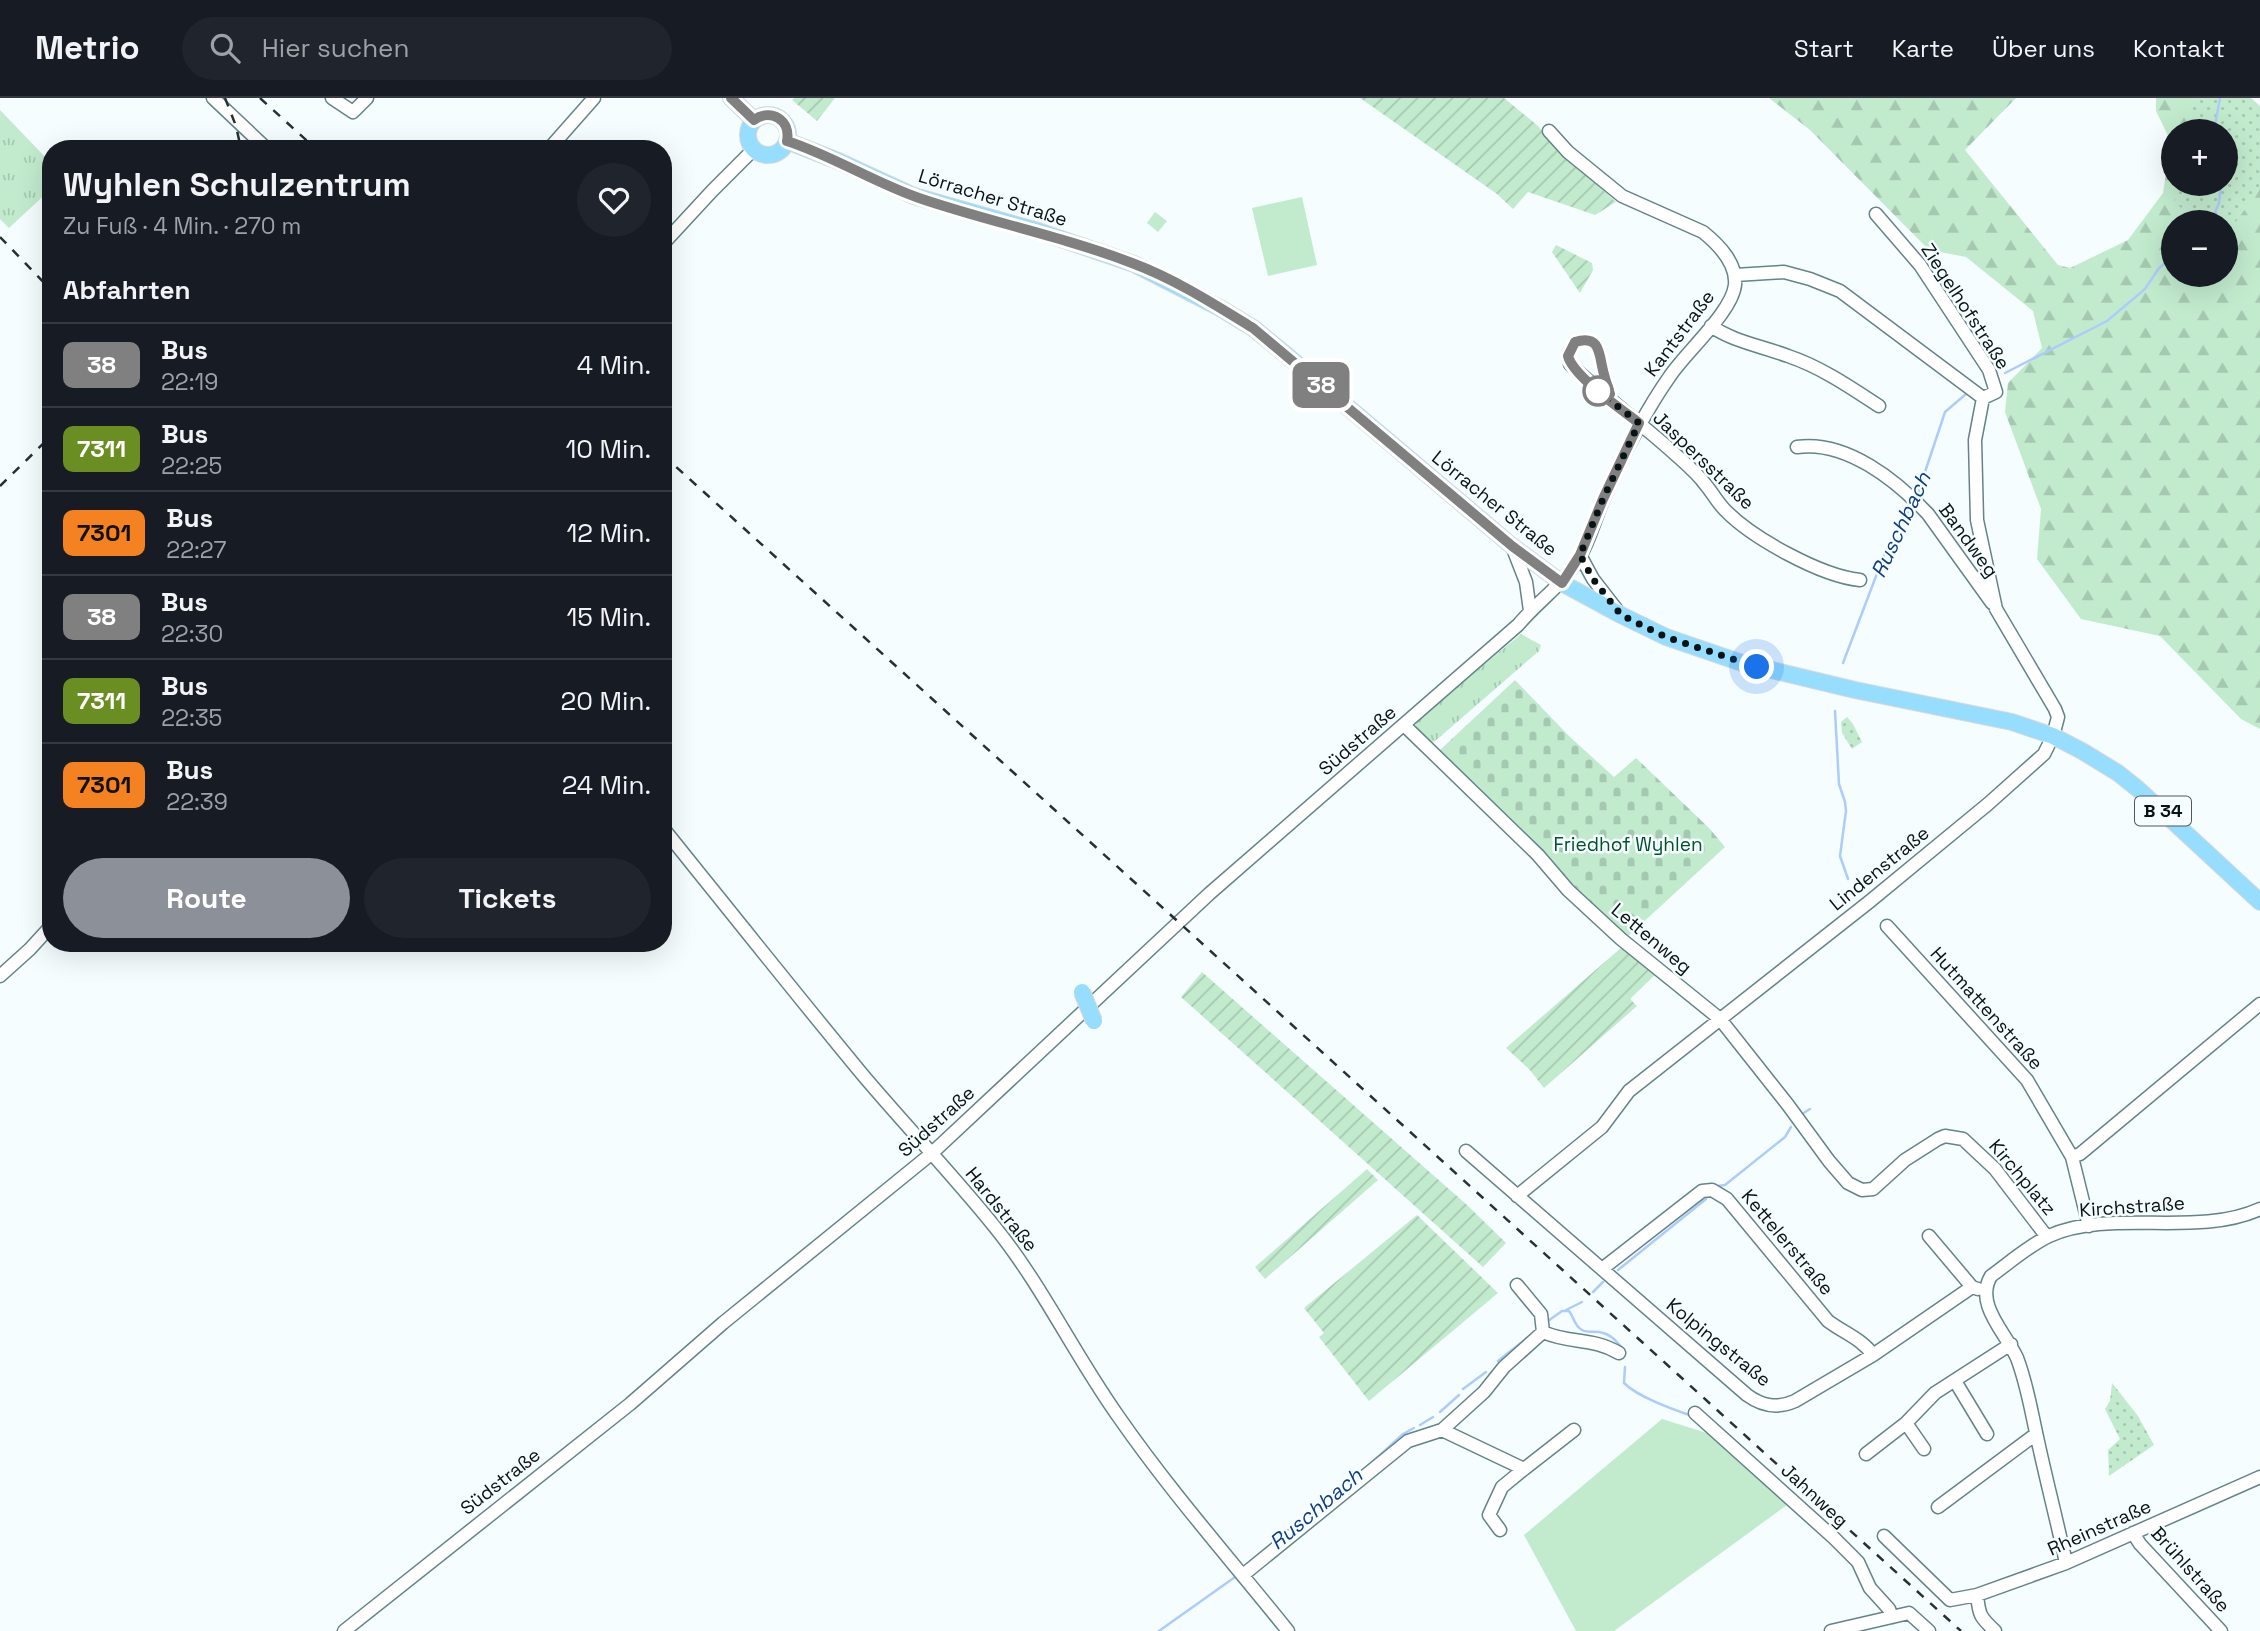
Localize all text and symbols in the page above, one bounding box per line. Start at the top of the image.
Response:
search box [182,17,672,80]
text: Metrio [35,27,140,69]
icon: search [206,29,244,67]
text: Hier suchen [262,31,409,65]
text: Start [1794,33,1854,64]
text: Karte [1892,33,1954,64]
text: Über uns [1992,33,2095,64]
text: Kontakt [2133,33,2225,64]
map controls [2161,119,2238,287]
button: + [2161,119,2238,196]
button: heart [577,163,651,237]
street label: Lörracher Straße [915,163,1070,232]
text: Wyhlen Schulzentrum [63,164,411,206]
button: − [2161,210,2238,287]
text: Zu Fuß · 4 Min. · 270 m [63,211,301,241]
street label: Ziegelhofstraße [1915,238,2016,374]
text: Abfahrten [63,273,191,307]
street label: Kantstraße [1639,285,1720,382]
text: Bus [161,333,208,367]
text: 4 Min. [577,348,651,382]
text: 38 [87,349,116,380]
line badge: 38 [1290,362,1352,408]
text: 22:19 [161,367,218,397]
text: 38 [1307,369,1336,400]
unlabelled marker [1583,376,1613,406]
street label: Jaspersstraße [1648,406,1760,515]
text: Bus [161,417,208,451]
text: 10 Min. [565,432,651,466]
text: 7311 [77,433,126,464]
street label: Lörracher Straße [1427,445,1563,562]
text: 22:25 [161,451,222,481]
water label: Ruschbach [1864,467,1937,582]
street label: Bandweg [1933,498,2004,582]
text: Bus [166,501,213,535]
text: 12 Min. [566,516,651,550]
text: 7301 [77,517,131,548]
text: 22:27 [166,535,227,565]
text: Bus [161,585,208,619]
text: 15 Min. [566,600,651,634]
text: 38 [87,601,116,632]
text: 22:30 [161,619,223,649]
your location [1739,649,1774,684]
text: Bus [161,669,208,703]
text: 20 Min. [561,684,651,718]
text: 7311 [77,685,126,716]
street label: Südstraße [1313,700,1401,781]
text: 22:35 [161,703,222,733]
text: Bus [166,753,213,787]
text: 24 Min. [562,768,651,802]
text: 7301 [77,769,131,800]
text: 22:39 [166,787,228,817]
road number: B 34 [2135,796,2191,826]
street label: Lindenstraße [1824,821,1934,916]
park label: Friedhof Wyhlen [1553,832,1703,857]
button: Route [63,858,350,938]
button: Tickets [364,858,651,938]
street label: Lettenweg [1606,897,1697,979]
street label: Hutmattenstraße [1925,942,2049,1075]
street label: Südstraße [893,1080,980,1162]
street label: Kirchplatz [1983,1134,2062,1221]
street label: Hardstraße [960,1162,1043,1257]
street label: Kettelerstraße [1736,1184,1839,1301]
street label: Kirchstraße [2079,1190,2186,1223]
street label: Kolpingstraße [1661,1292,1776,1392]
street label: Südstraße [455,1442,545,1520]
street label: Jahnweg [1776,1458,1854,1533]
water label: Ruschbach [1264,1461,1369,1555]
street label: Rheinstraße [2044,1494,2155,1561]
street label: Brühlstraße [2145,1521,2236,1618]

